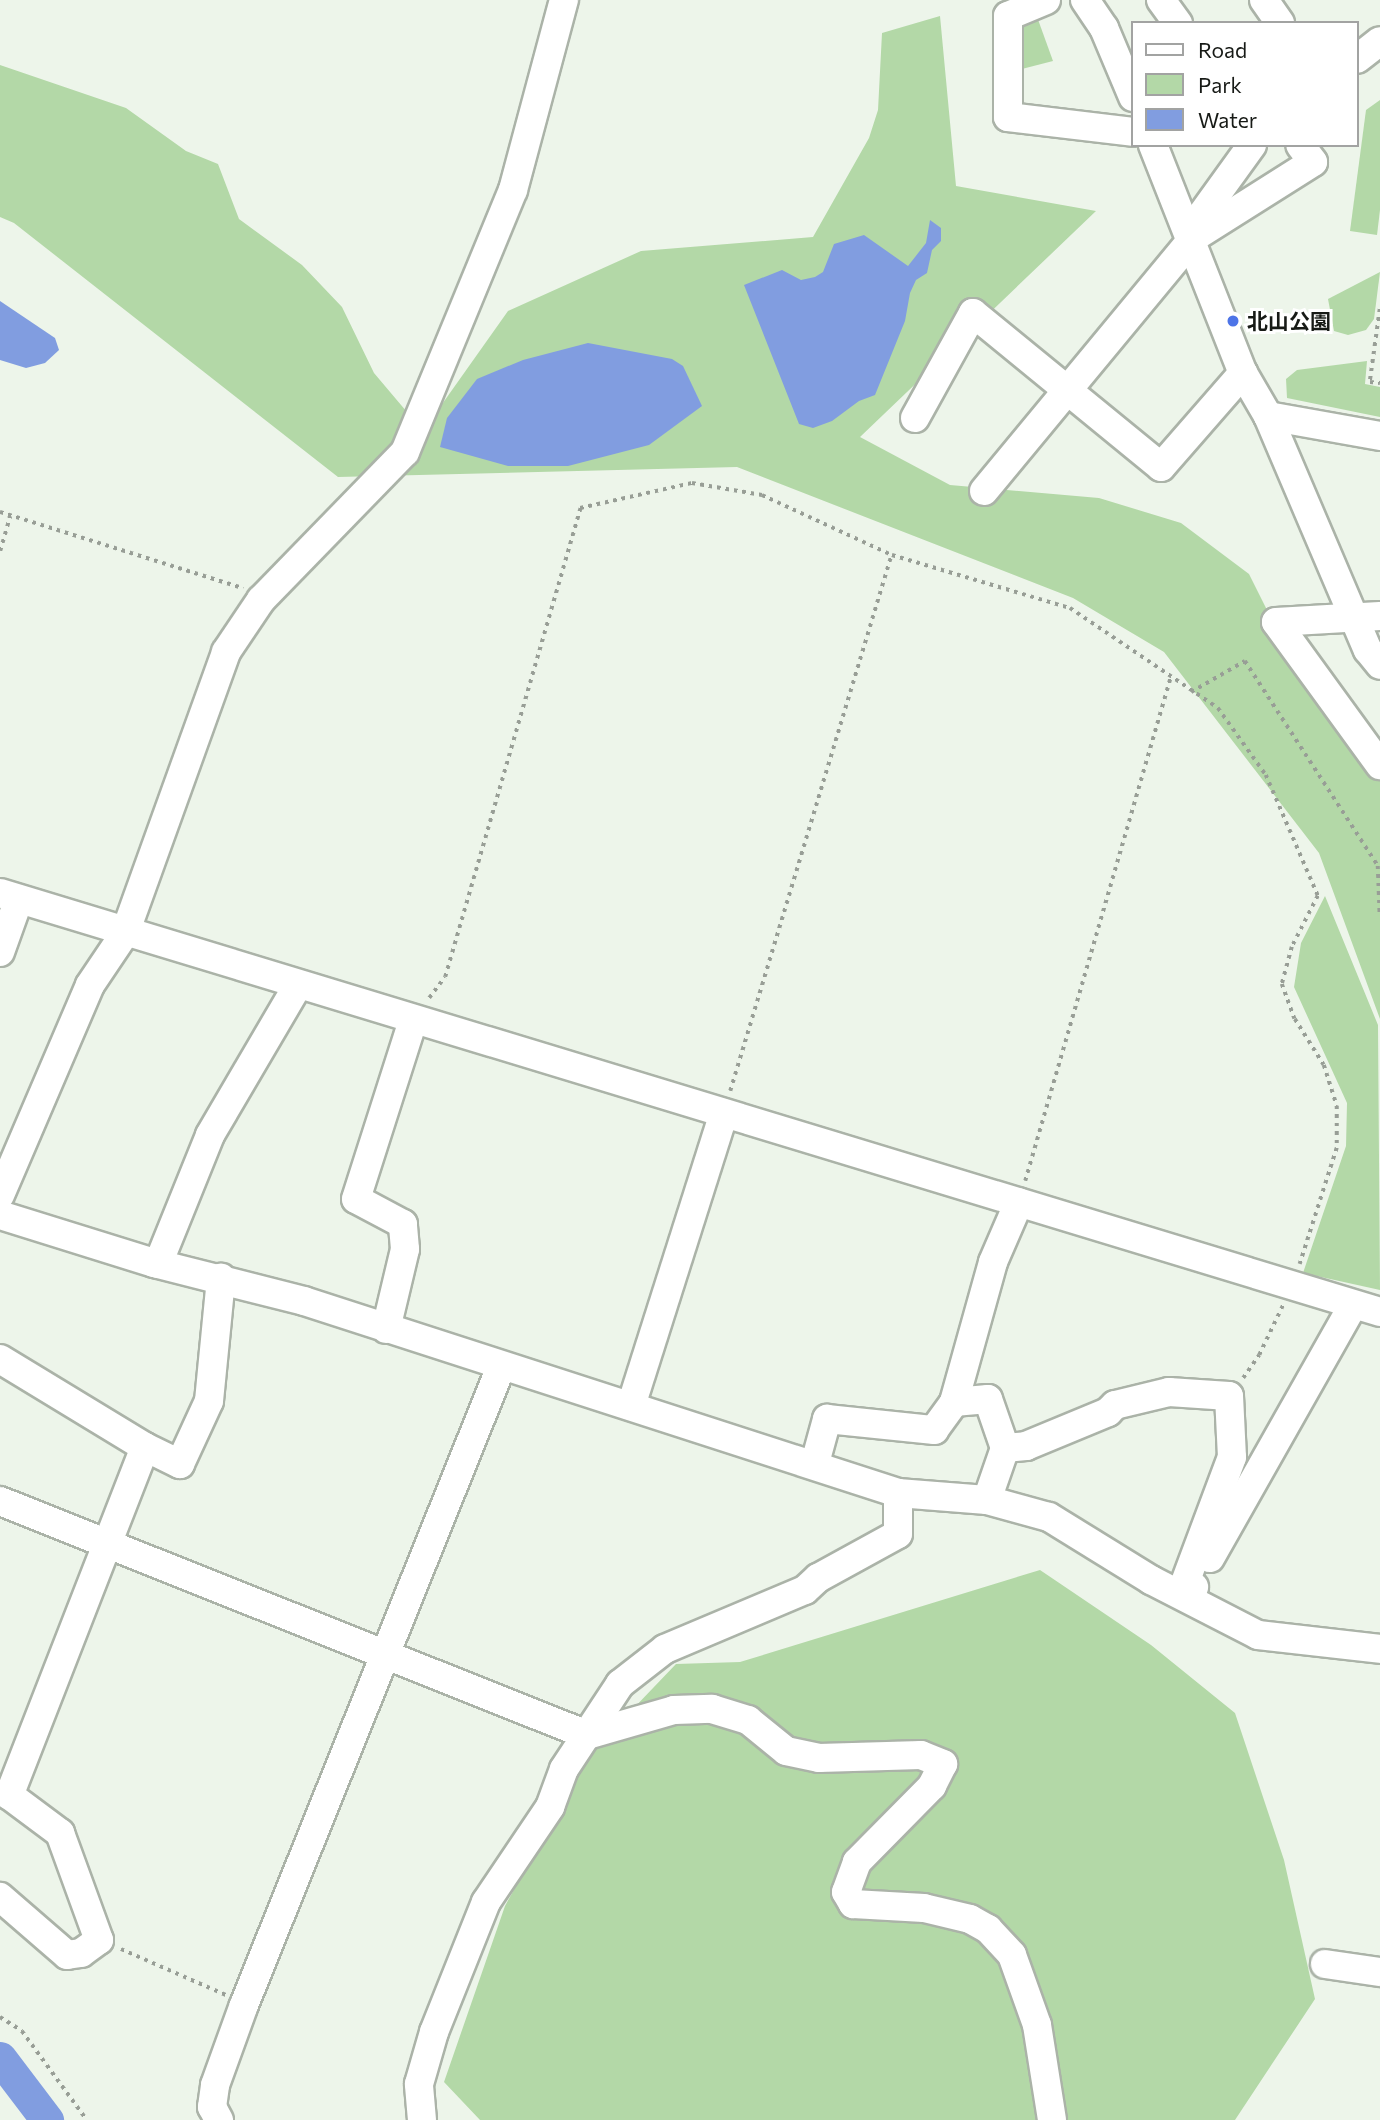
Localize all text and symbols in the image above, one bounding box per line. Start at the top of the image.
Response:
legend [1132,21,1359,147]
text: Road [1198,37,1247,62]
text: Park [1198,72,1242,97]
text: Water [1198,107,1257,132]
place label: 北山公園 [1247,308,1331,334]
marker: 北山公園 [1225,313,1241,329]

